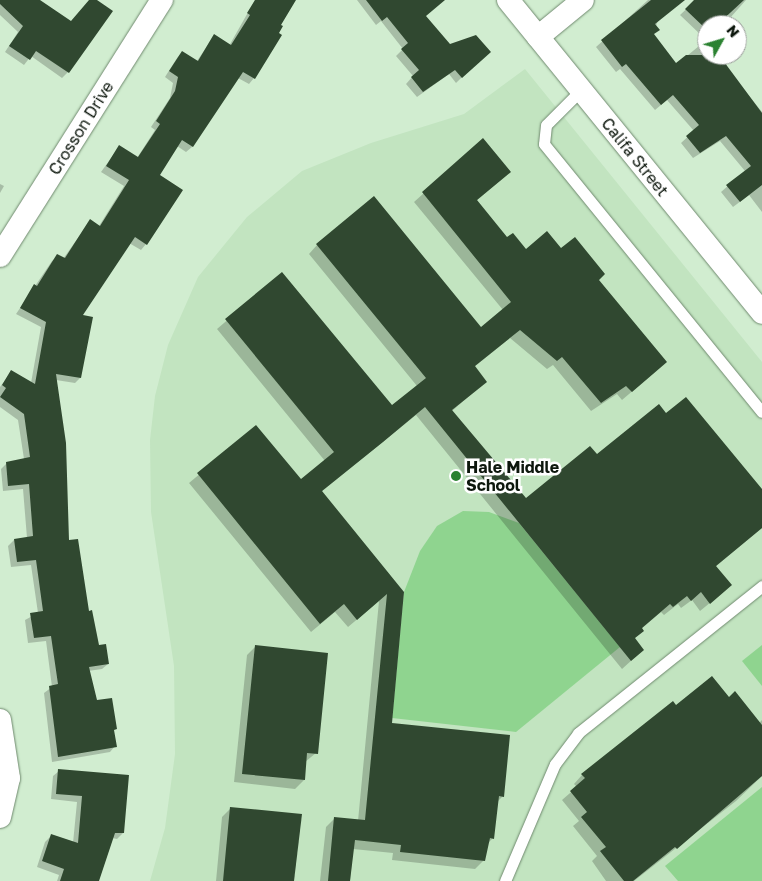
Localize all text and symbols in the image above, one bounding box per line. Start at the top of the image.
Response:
north arrow [697,15,747,65]
text: N [723,21,743,40]
street label: Crosson Drive [45,78,117,178]
street label: Califa Street [598,114,672,200]
place label: Hale Middle School [466,457,559,495]
marker: Hale Middle School [450,470,462,482]

